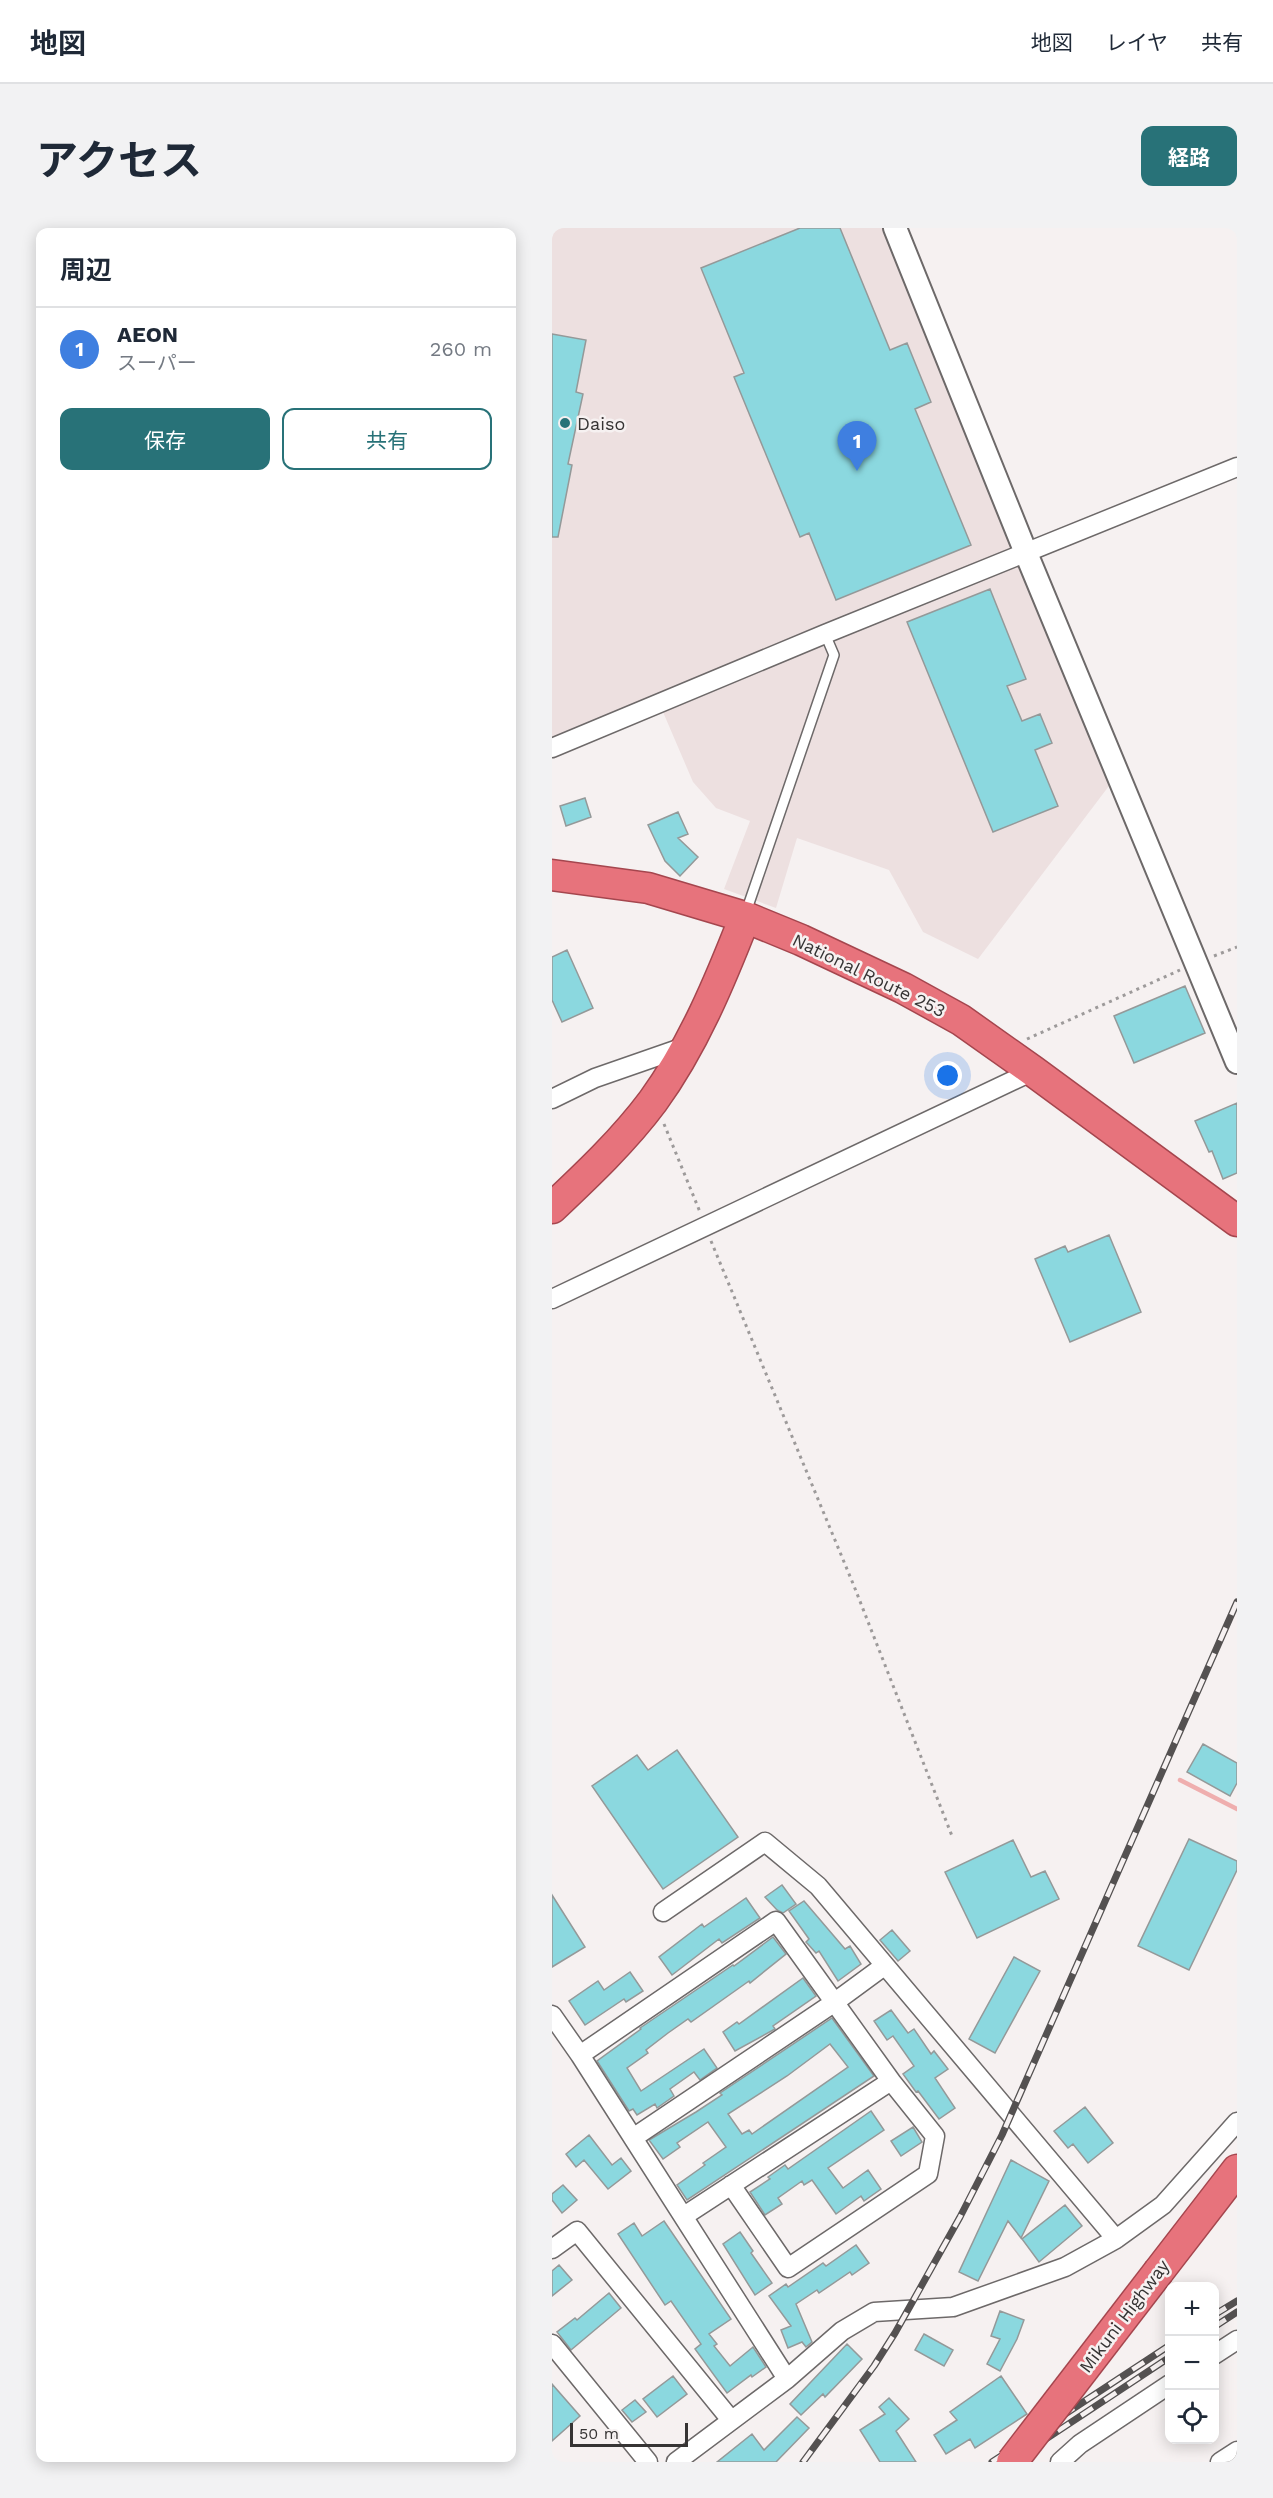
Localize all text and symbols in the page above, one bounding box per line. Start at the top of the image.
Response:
text: 地図 [30,27,86,60]
text: 地図 [1031,30,1073,55]
text: レイヤ [1106,30,1168,55]
text: 共有 [1201,30,1243,55]
button: 経路 [1141,126,1237,186]
text: アクセス [36,136,202,185]
text: 周辺 [60,255,112,285]
text: AEON [117,322,178,347]
text: 1 [75,337,84,361]
text: 260 m [430,337,492,361]
text: スーパー [117,351,197,375]
button: 保存 [60,408,270,470]
button: 共有 [282,408,492,470]
place label: Daiso [577,413,625,434]
marker: Daiso [558,416,572,430]
pin: 1 [838,422,876,471]
street label: National Route 253 [789,929,949,1021]
your location [933,1061,962,1090]
street label: Mikuni Highway [1075,2255,1174,2377]
map controls [1165,2282,1219,2444]
button: + [1165,2282,1219,2336]
button: − [1165,2336,1219,2390]
button: locate [1165,2390,1219,2444]
scale bar [570,2420,688,2448]
text: 50 m [579,2424,619,2443]

